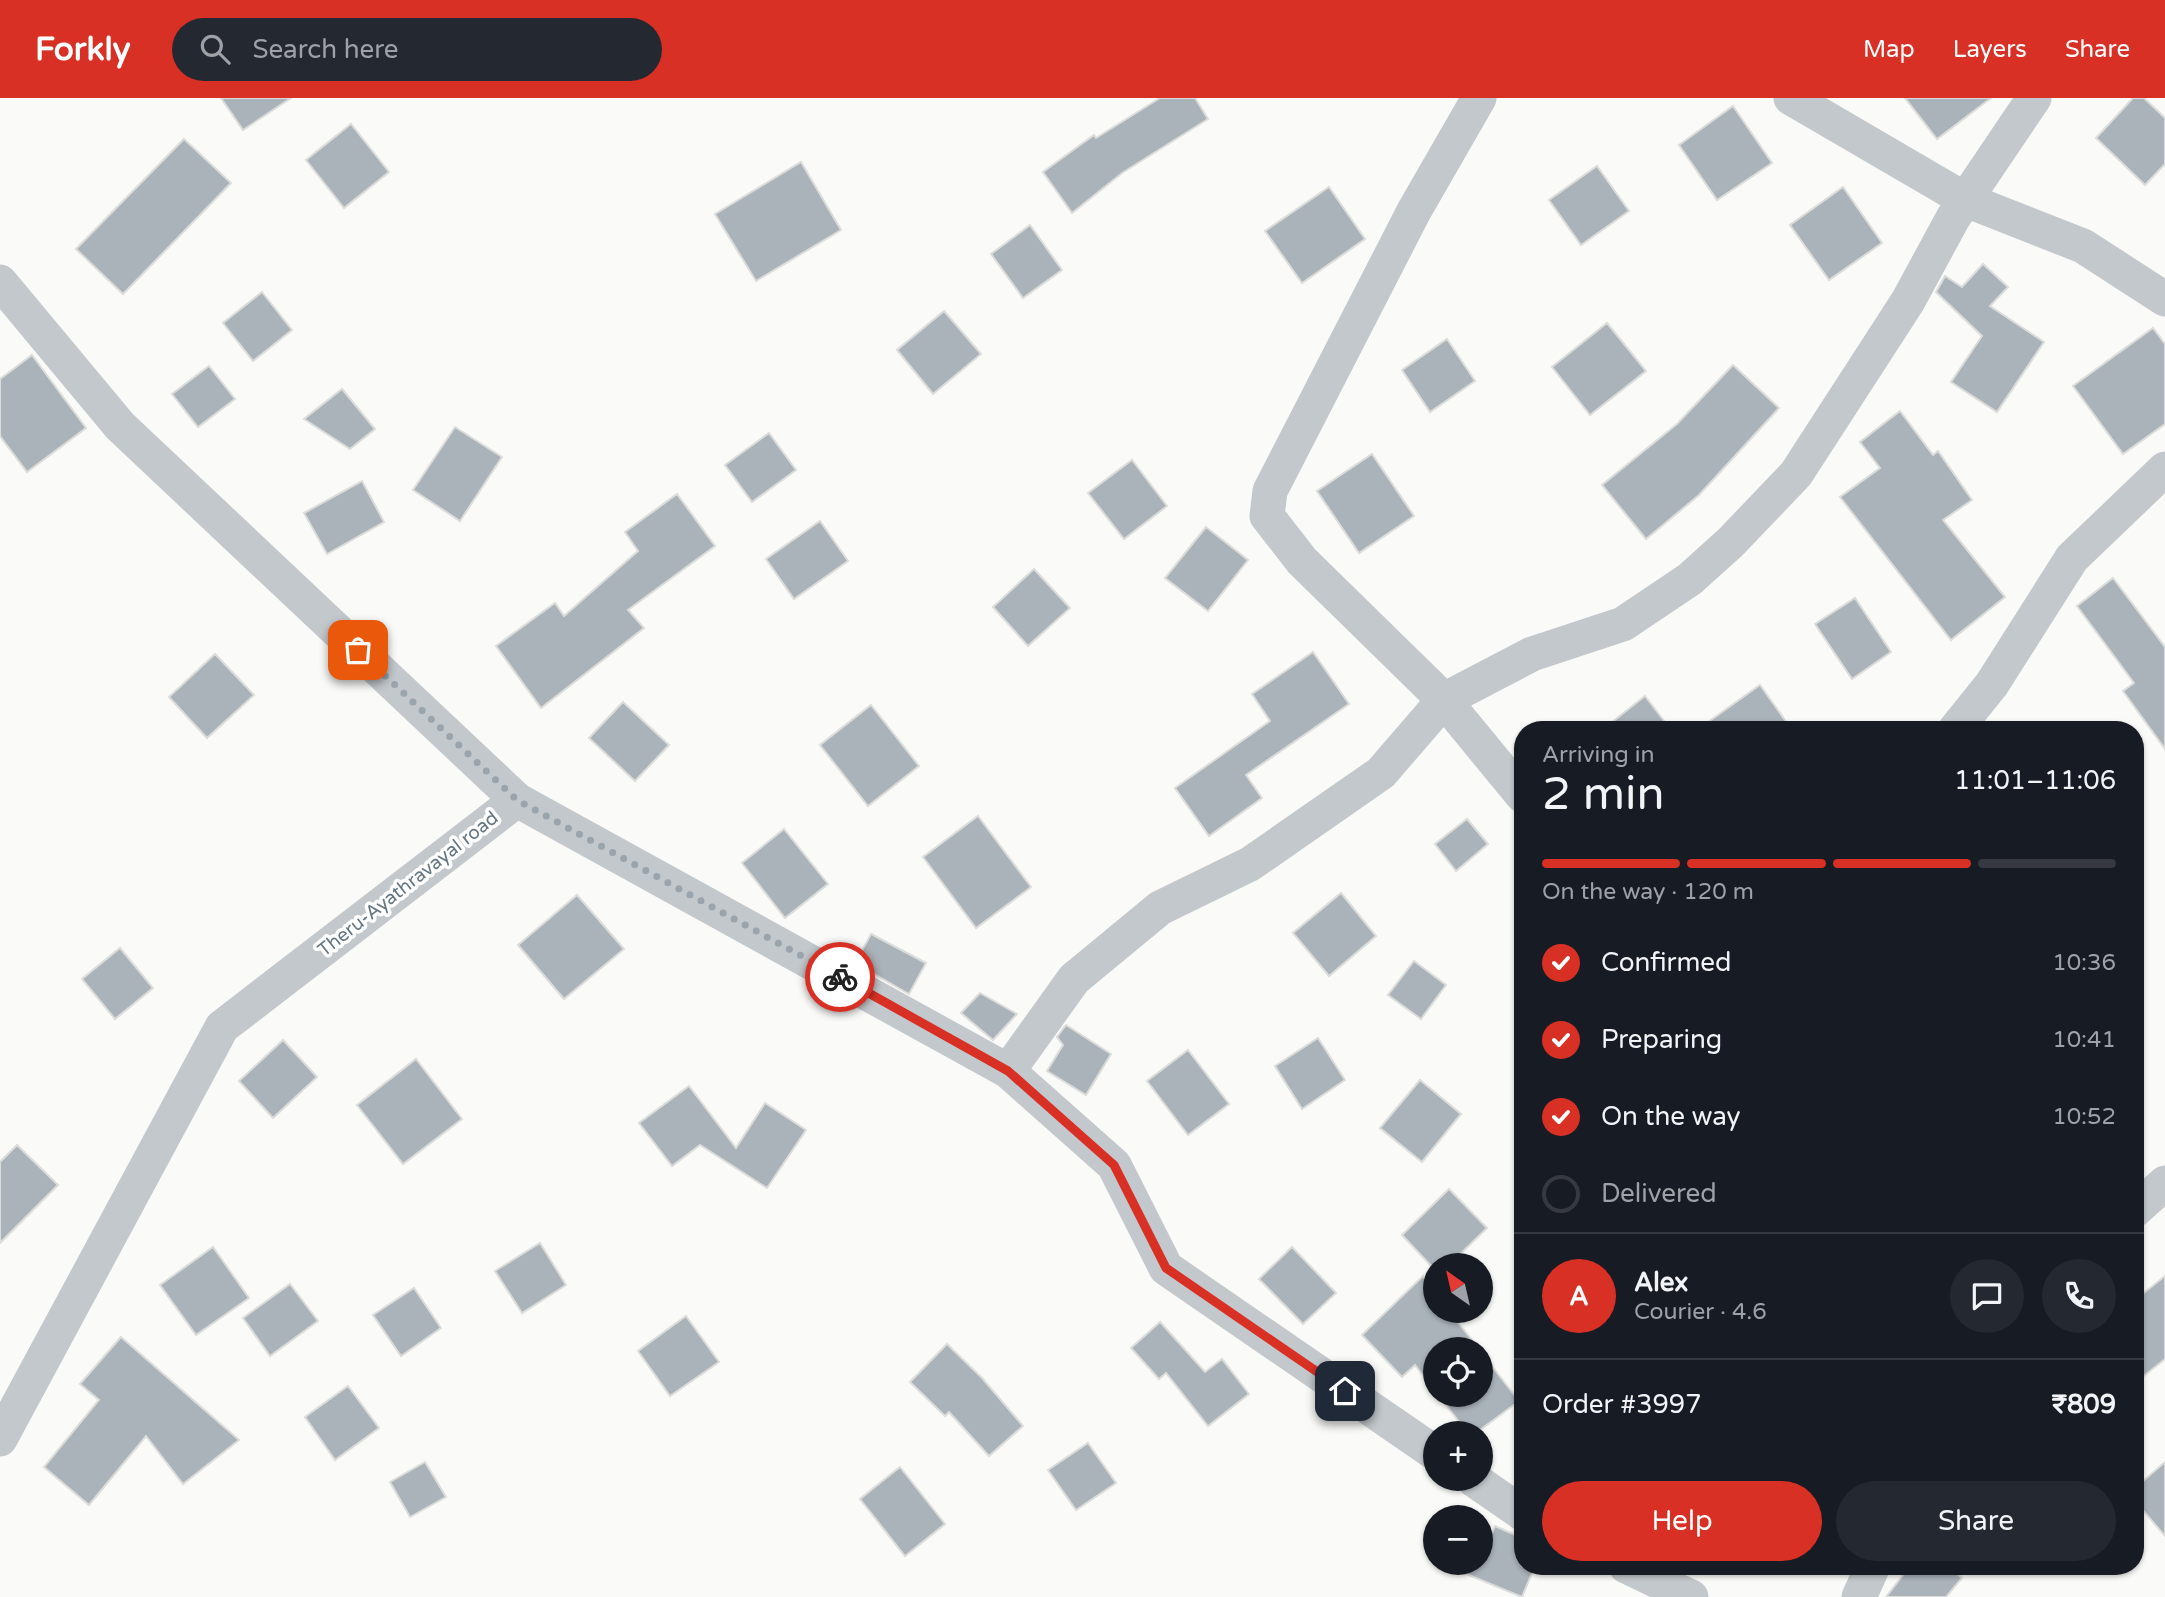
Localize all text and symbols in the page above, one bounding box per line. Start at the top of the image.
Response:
search box [172,18,662,81]
text: Forkly [35,30,130,69]
icon: search [196,30,234,68]
text: Search here [252,34,399,65]
text: Map [1863,35,1915,64]
text: Layers [1953,35,2027,64]
text: Share [2065,35,2130,64]
pin [328,620,388,680]
icon: bag [339,631,377,669]
text: Arriving in [1542,741,1655,769]
text: 11:01–11:06 [1954,765,2116,796]
text: 2 min [1542,767,1665,822]
street label: Theru-Ayathravayal road [313,807,503,961]
text: On the way · 120 m [1542,878,1754,906]
courier [805,942,875,1012]
icon: check [1542,944,1580,982]
text: Confirmed [1601,947,1731,978]
text: 10:36 [2052,949,2116,977]
icon: bike [821,958,859,996]
icon: check [1542,1021,1580,1059]
text: Preparing [1601,1024,1722,1055]
text: 10:41 [2052,1026,2116,1054]
icon: check [1542,1098,1580,1136]
text: On the way [1601,1101,1741,1132]
text: 10:52 [2052,1103,2116,1131]
text: Delivered [1601,1178,1717,1209]
north arrow [1423,1253,1493,1323]
map controls [1423,1253,1493,1575]
button: chat [1950,1259,2024,1333]
button: phone [2042,1259,2116,1333]
text: Alex [1634,1267,1688,1298]
text: A [1569,1281,1589,1312]
text: Courier · 4.6 [1634,1298,1767,1326]
button: locate [1423,1337,1493,1407]
pin [1315,1361,1375,1421]
icon: home [1326,1372,1364,1410]
text: Order #3997 [1542,1389,1702,1420]
text: ₹809 [2052,1389,2116,1420]
button: + [1423,1421,1493,1491]
button: Help [1542,1481,1822,1561]
button: Share [1836,1481,2116,1561]
button: − [1423,1505,1493,1575]

